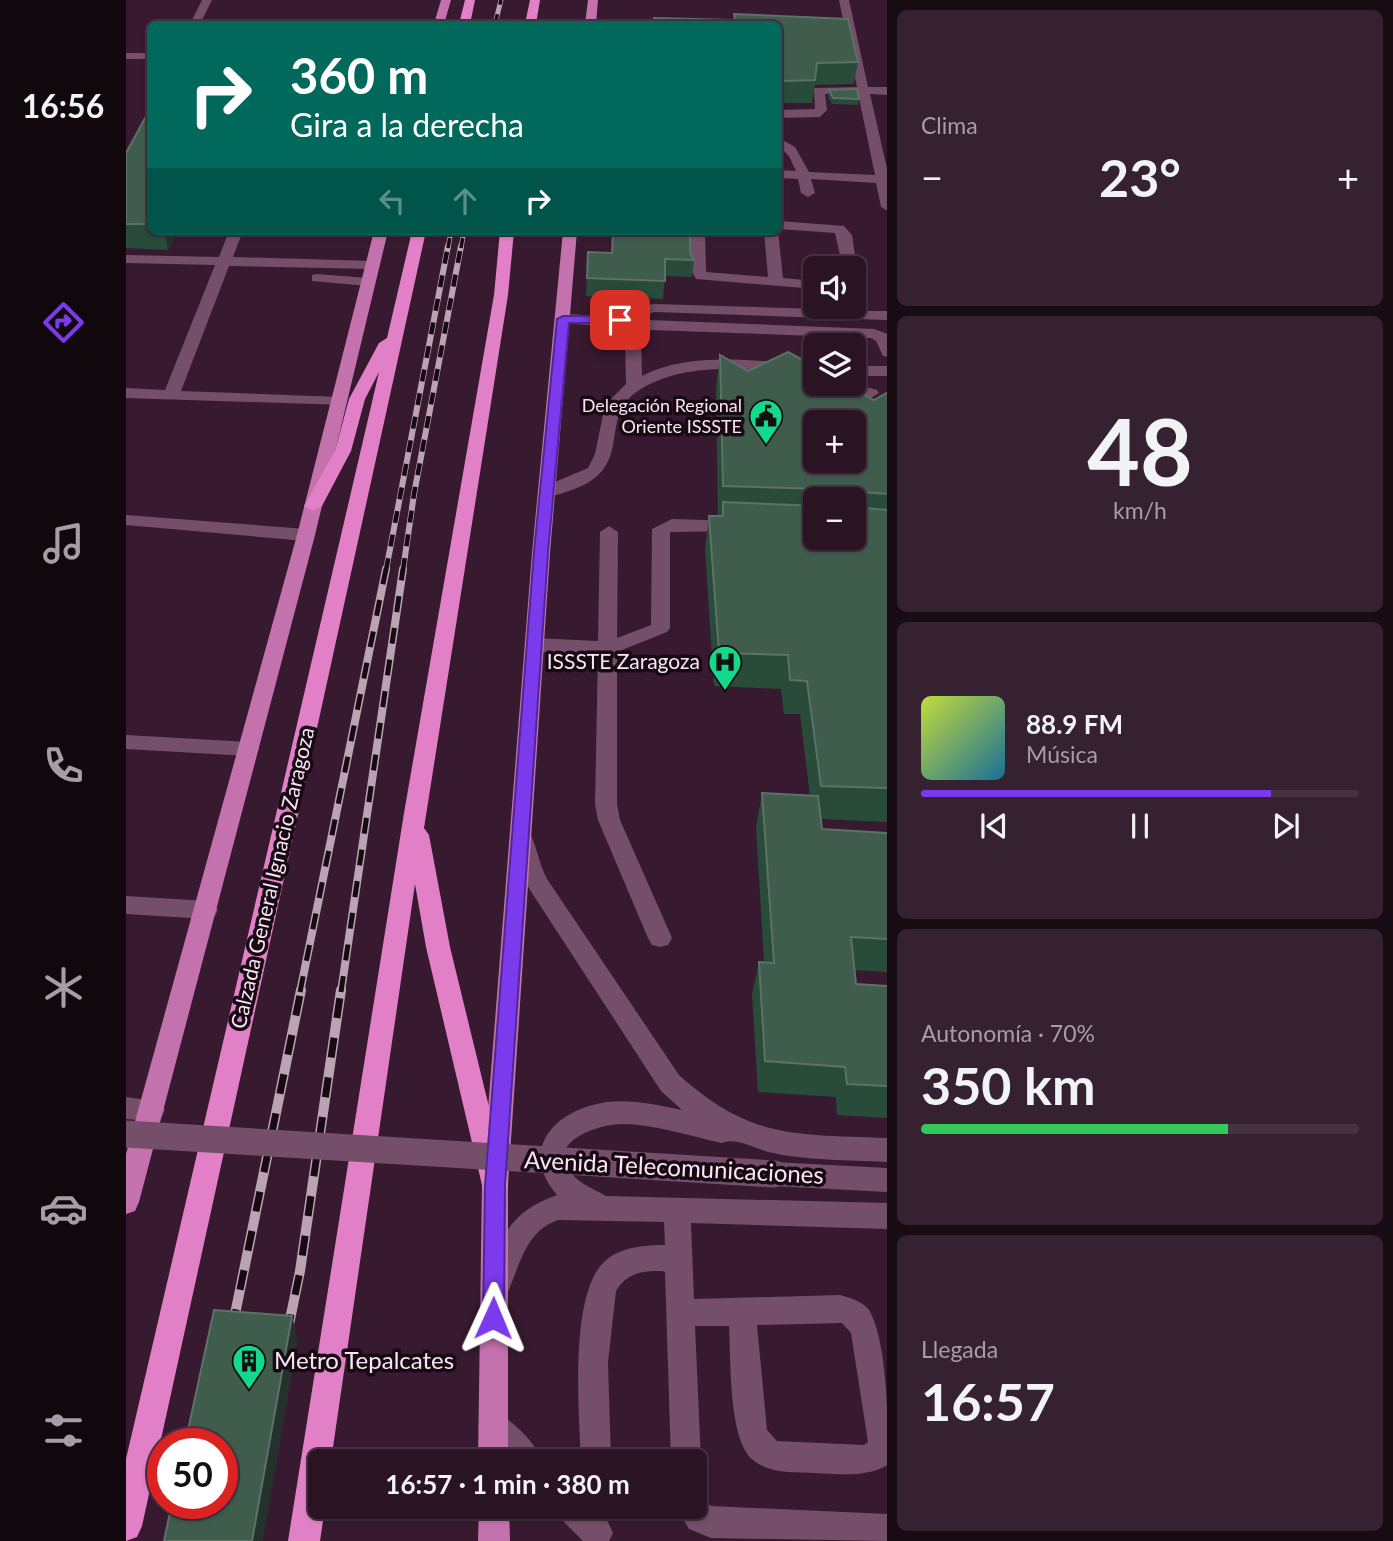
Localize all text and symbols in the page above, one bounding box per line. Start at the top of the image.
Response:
text: 360 m [290,46,428,104]
icon: right [175,49,266,140]
text: 16:56 [22,86,104,125]
text: Gira a la derecha [290,105,524,144]
text: Clima [921,111,978,139]
text: 23° [1099,146,1181,208]
text: − [921,154,943,200]
text: + [1337,154,1359,200]
icon: left [373,182,411,220]
icon: ahead [446,182,484,220]
icon: right [519,182,557,220]
map controls [803,256,866,550]
button: sound [803,256,866,319]
pin [590,290,650,350]
icon: directions [39,298,88,347]
icon: arrive [601,301,639,339]
button: layers [803,333,866,396]
place label: Delegación Regional Oriente ISSSTE [582,394,742,437]
text: 48 [1087,396,1193,505]
public building icon: Delegación Regional Oriente ISSSTE [747,397,785,446]
button: + [803,410,866,473]
button: − [803,487,866,550]
text: km/h [1113,496,1167,524]
icon: music [39,519,88,568]
hospital icon: ISSSTE Zaragoza [706,643,744,692]
place label: ISSSTE Zaragoza [547,648,700,673]
text: 88.9 FM [1026,708,1123,740]
street label: Calzada General Ignacio Zaragoza [225,725,318,1031]
text: Música [1026,740,1098,768]
icon: phone [39,741,88,790]
icon: previous [975,807,1013,845]
icon: pause [1121,807,1159,845]
icon: next [1267,807,1305,845]
icon: climate [39,963,88,1012]
text: Autonomía · 70% [921,1019,1095,1047]
text: 350 km [921,1054,1095,1116]
street label: Avenida Telecomunicaciones [524,1144,825,1189]
icon: car [39,1184,88,1233]
position arrow [456,1281,530,1355]
text: Llegada [921,1335,998,1363]
building icon: Metro Tepalcates [230,1342,268,1391]
place label: Metro Tepalcates [274,1345,454,1374]
text: 16:57 [921,1370,1055,1432]
icon: filters [39,1406,88,1455]
speed limit sign: 50 [147,1428,238,1519]
text: 16:57 · 1 min · 380 m [385,1468,630,1500]

